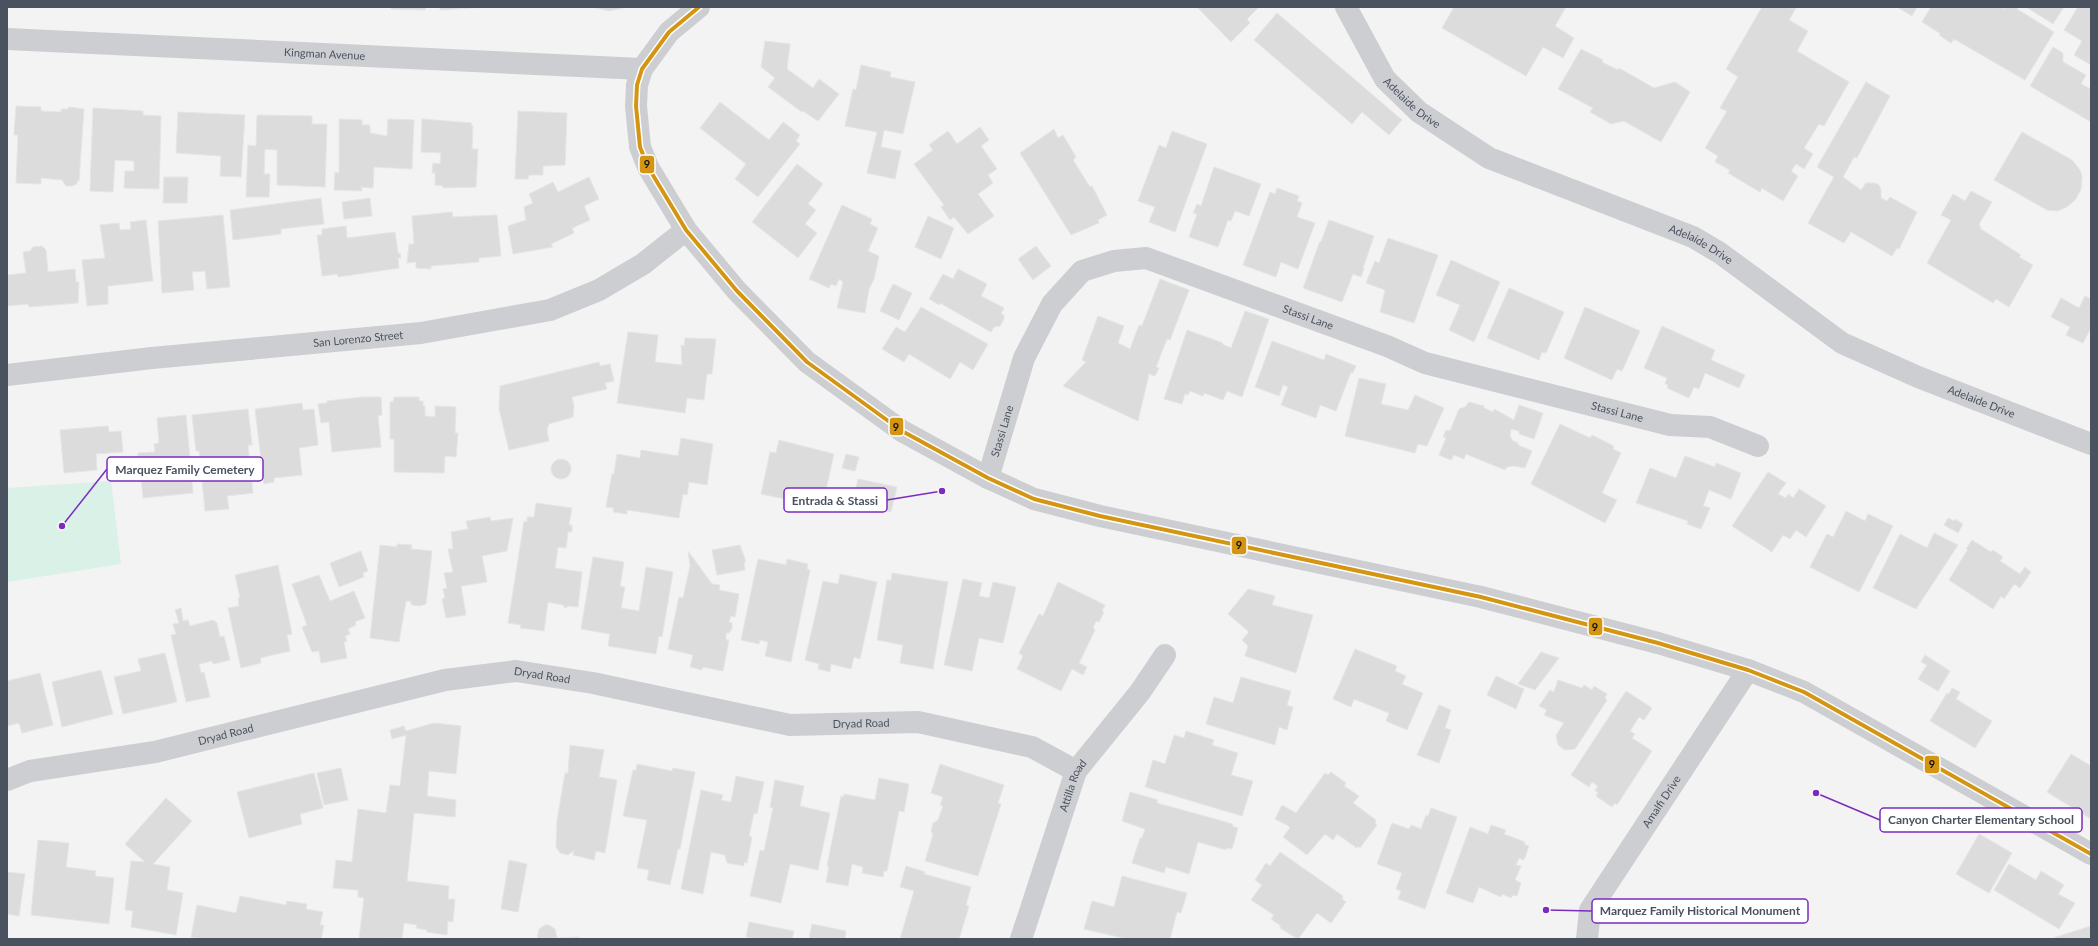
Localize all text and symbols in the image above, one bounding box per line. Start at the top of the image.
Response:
street label: Kingman Avenue [284,45,366,62]
street label: Adelaide Drive [1381,74,1443,130]
line badge: 9 [639,155,655,174]
text: 9 [644,157,650,170]
street label: Adelaide Drive [1667,221,1736,266]
street label: Stassi Lane [1281,302,1336,332]
street label: San Lorenzo Street [312,328,404,349]
street label: Adelaide Drive [1946,382,2017,420]
street label: Stassi Lane [1590,398,1645,424]
street label: Stassi Lane [988,403,1016,458]
line badge: 9 [889,417,904,436]
text: 9 [893,420,899,433]
callout: Marquez Family Cemetery [107,457,263,481]
text: Marquez Family Cemetery [115,462,255,477]
callout: Entrada & Stassi [784,488,887,512]
text: Entrada & Stassi [792,493,878,508]
line badge: 9 [1231,536,1247,555]
text: 9 [1236,538,1242,551]
line badge: 9 [1588,617,1603,636]
text: 9 [1592,620,1598,633]
street label: Dryad Road [513,664,571,685]
street label: Dryad Road [833,716,890,730]
street label: Dryad Road [196,721,255,747]
line badge: 9 [1924,755,1940,774]
street label: Attilla Road [1056,757,1089,813]
text: 9 [1929,757,1935,770]
street label: Amalfi Drive [1639,772,1683,830]
callout: Canyon Charter Elementary School [1880,808,2082,832]
text: Canyon Charter Elementary School [1888,812,2074,827]
callout: Marquez Family Historical Monument [1592,899,1808,923]
text: Marquez Family Historical Monument [1600,903,1801,918]

